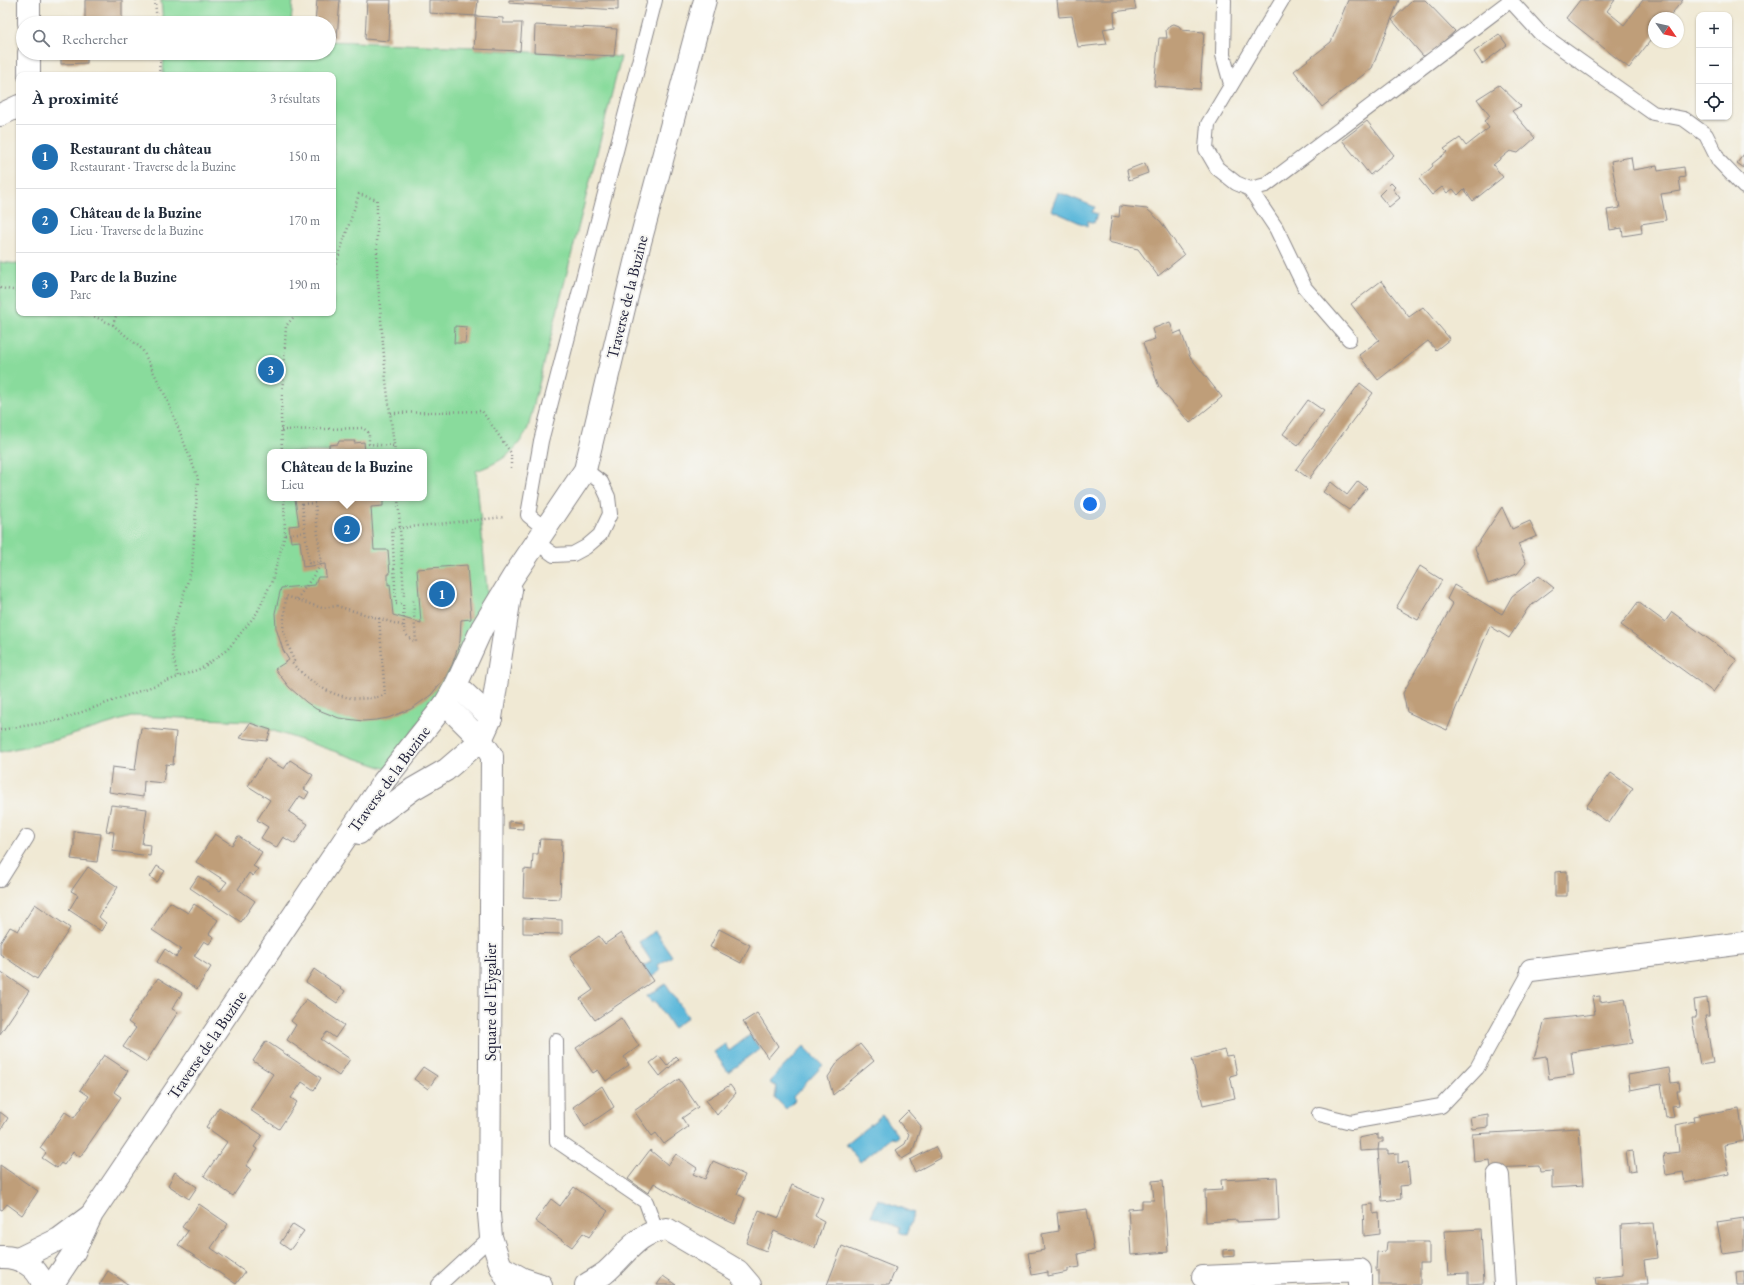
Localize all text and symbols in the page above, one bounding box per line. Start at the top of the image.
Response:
north arrow [1648,12,1684,48]
map controls [1696,12,1732,120]
button: + [1696,12,1732,48]
search box [16,16,336,60]
icon: search [30,27,52,49]
text: Rechercher [62,29,128,48]
button: − [1696,48,1732,84]
button: locate [1696,84,1732,120]
text: À proximité [32,87,118,109]
text: 3 résultats [270,90,320,107]
text: Restaurant du château [70,139,211,158]
text: 1 [42,148,48,165]
text: 150 m [289,148,320,165]
text: Restaurant · Traverse de la Buzine [70,158,236,175]
text: Château de la Buzine [70,203,202,222]
text: 2 [42,212,48,229]
text: 170 m [289,212,320,229]
text: Lieu · Traverse de la Buzine [70,222,203,239]
street label: Traverse de la Buzine [601,233,653,361]
text: Parc de la Buzine [70,267,177,286]
text: 3 [42,276,48,293]
text: 190 m [289,276,320,293]
text: Parc [70,286,91,303]
pin: 3 [258,355,284,385]
popup [267,449,427,501]
text: Château de la Buzine [281,457,413,476]
text: Lieu [281,476,304,493]
your location [1080,494,1100,514]
pin: 2 [334,514,360,544]
pin: 1 [429,579,455,609]
street label: Traverse de la Buzine [343,722,435,836]
street label: Square de l'Eygalier [480,942,501,1061]
street label: Traverse de la Buzine [163,987,251,1103]

